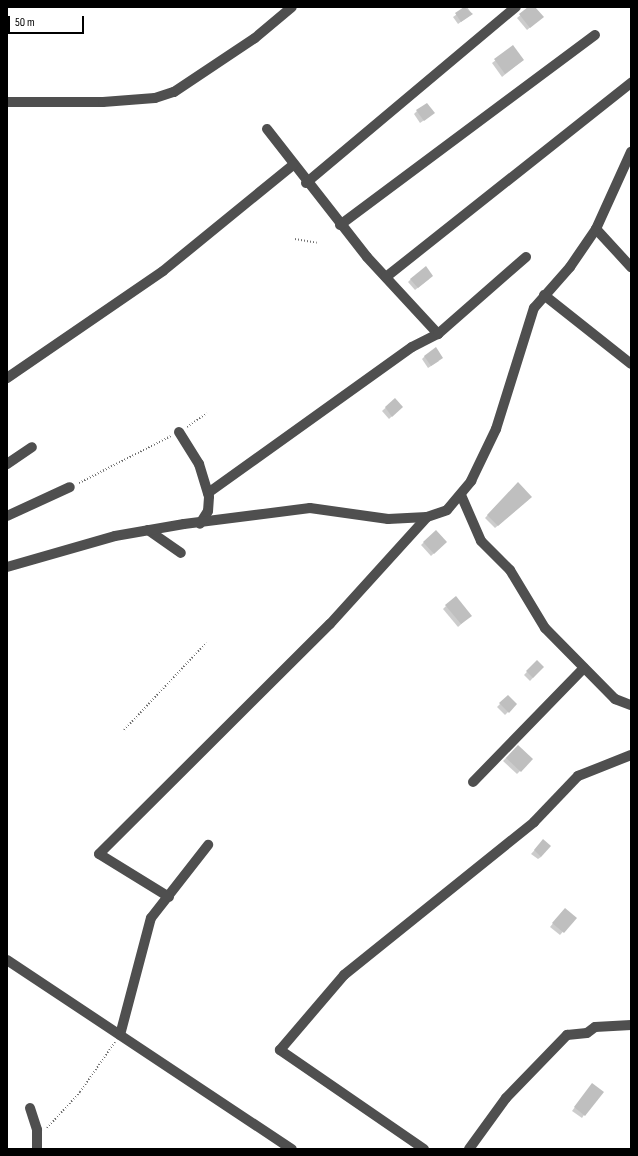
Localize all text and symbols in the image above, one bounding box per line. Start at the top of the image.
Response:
scale bar [10,8,86,34]
text: 50 m [15,15,35,30]

